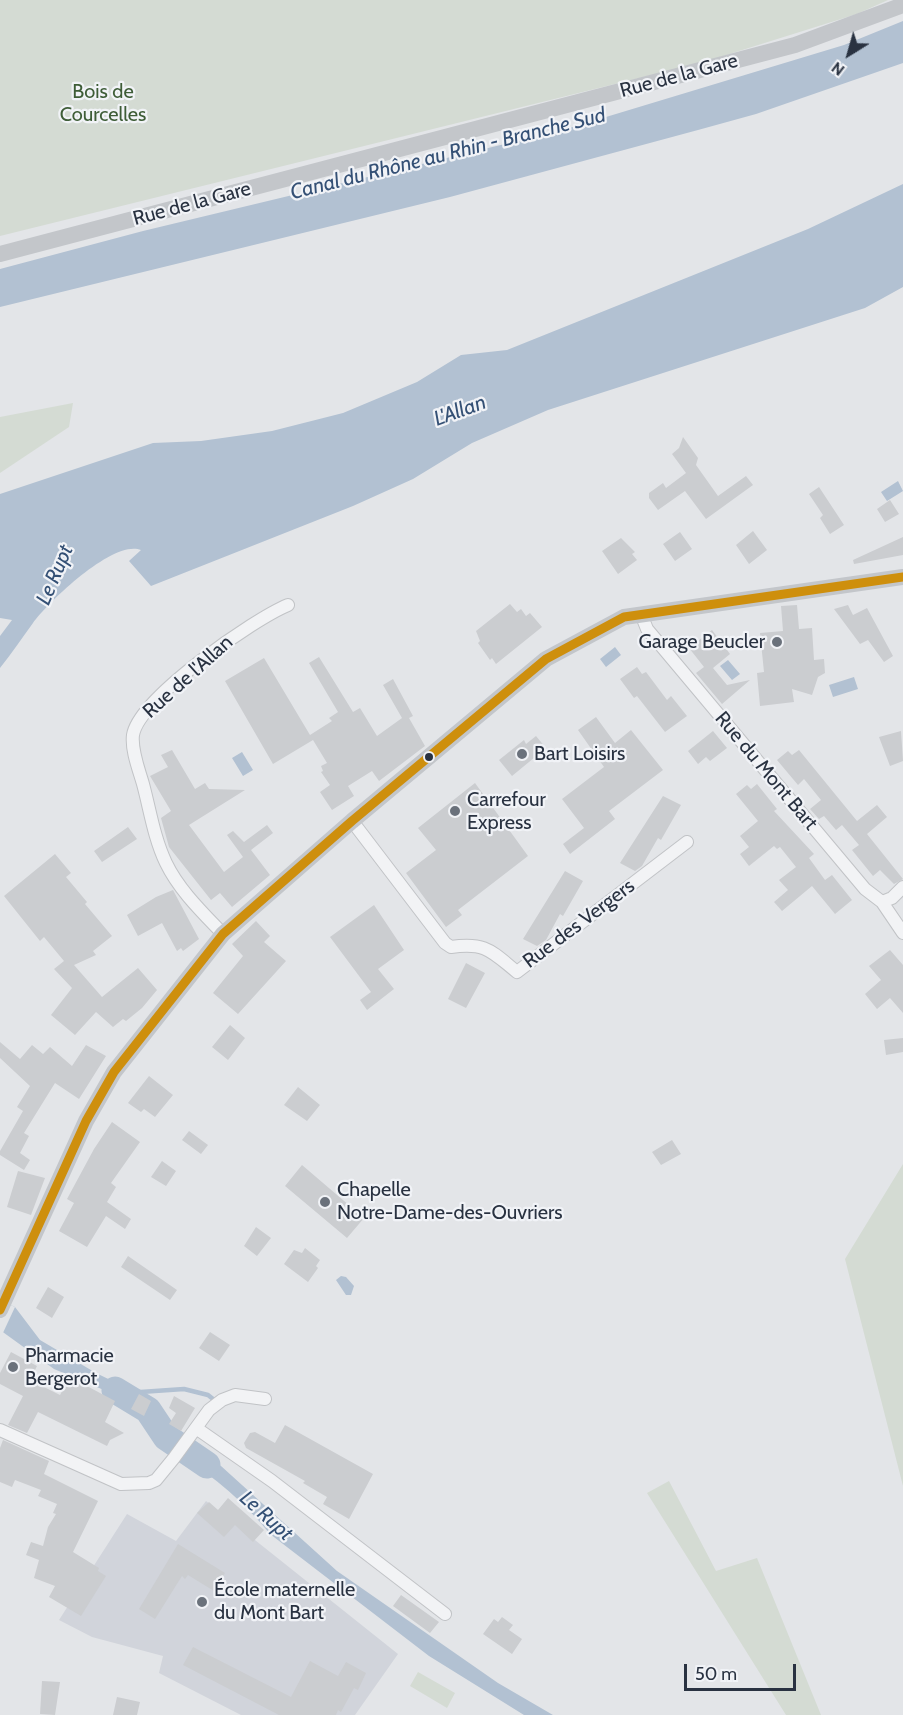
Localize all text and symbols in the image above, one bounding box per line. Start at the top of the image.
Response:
north arrow [819,24,879,84]
street label: Rue de la Gare [617,49,741,103]
text: N [828,58,848,80]
park label: Bois de Courcelles [60,80,146,127]
water label: Canal du Rhône au Rhin - Branche Sud [288,103,608,205]
street label: Rue de la Gare [130,177,254,231]
water label: L'Allan [431,390,489,432]
water label: Le Rupt [31,541,79,609]
street label: Rue de l'Allan [138,630,238,724]
place label: Garage Beucler [639,630,765,654]
marker: Garage Beucler [770,635,784,649]
street label: Rue du Mont Bart [710,707,822,835]
place label: Bart Loisirs [534,742,625,766]
marker: Bart Loisirs [515,747,529,761]
unlabelled marker [423,751,435,763]
place label: Carrefour Express [467,788,546,835]
marker: Carrefour Express [448,804,462,818]
street label: Rue des Vergers [519,874,639,974]
place label: Chapelle Notre-Dame-des-Ouvriers [337,1178,563,1225]
marker: Chapelle Notre-Dame-des-Ouvriers [318,1195,332,1209]
place label: Pharmacie Bergerot [25,1344,114,1391]
marker: Pharmacie Bergerot [6,1360,20,1374]
water label: Le Rupt [234,1486,298,1546]
place label: École maternelle du Mont Bart [214,1578,355,1625]
marker: École maternelle du Mont Bart [195,1595,209,1609]
scale bar [687,1652,800,1690]
text: 50 m [695,1663,737,1685]

